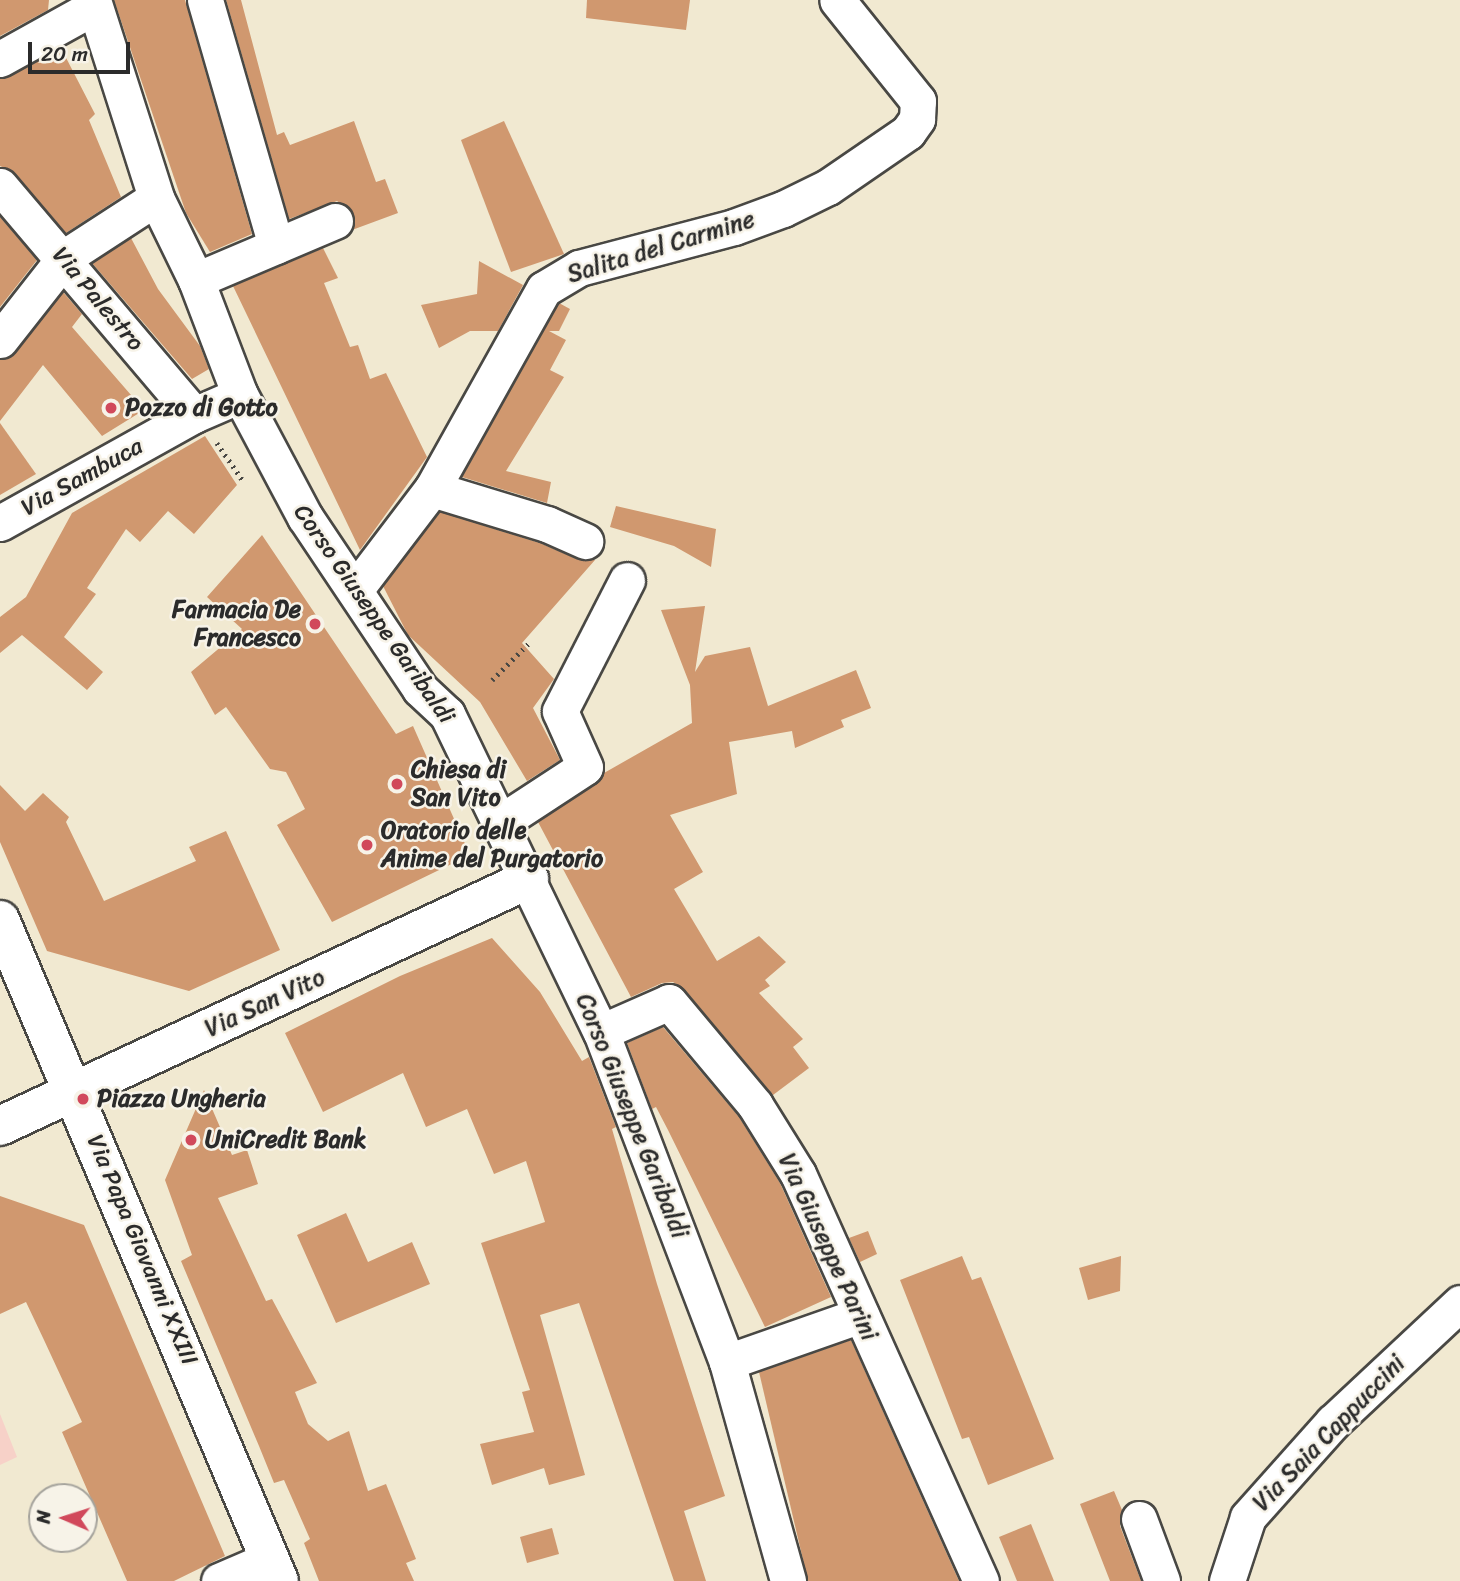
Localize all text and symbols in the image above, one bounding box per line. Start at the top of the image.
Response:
scale bar [32,28,133,72]
text: 20 m [41,35,88,73]
street label: Salita del Carmine [564,205,758,289]
street label: Via Palestro [46,241,150,357]
place label: Pozzo di Gotto [125,394,278,422]
marker: Pozzo di Gotto [103,400,119,416]
street label: Via Sambuca [16,432,148,522]
street label: Corso Giuseppe Garibaldi [287,498,461,730]
place label: Farmacia De Francesco [172,596,301,652]
marker: Farmacia De Francesco [307,616,323,632]
place label: Chiesa di San Vito [411,756,506,812]
marker: Chiesa di San Vito [389,776,405,792]
place label: Oratorio delle Anime del Purgatorio [381,817,603,873]
marker: Oratorio delle Anime del Purgatorio [359,837,375,853]
street label: Via San Vito [200,963,330,1043]
street label: Corso Giuseppe Garibaldi [570,989,694,1243]
place label: Piazza Ungheria [97,1085,266,1113]
marker: Piazza Ungheria [75,1091,91,1107]
place label: UniCredit Bank [205,1126,366,1154]
street label: Via Papa Giovanni XXIII [80,1130,204,1370]
marker: UniCredit Bank [183,1132,199,1148]
street label: Via Giuseppe Parini [772,1149,884,1345]
street label: Via Saia Cappuccini [1247,1349,1411,1517]
north arrow [28,1483,98,1553]
text: N [27,1510,60,1524]

